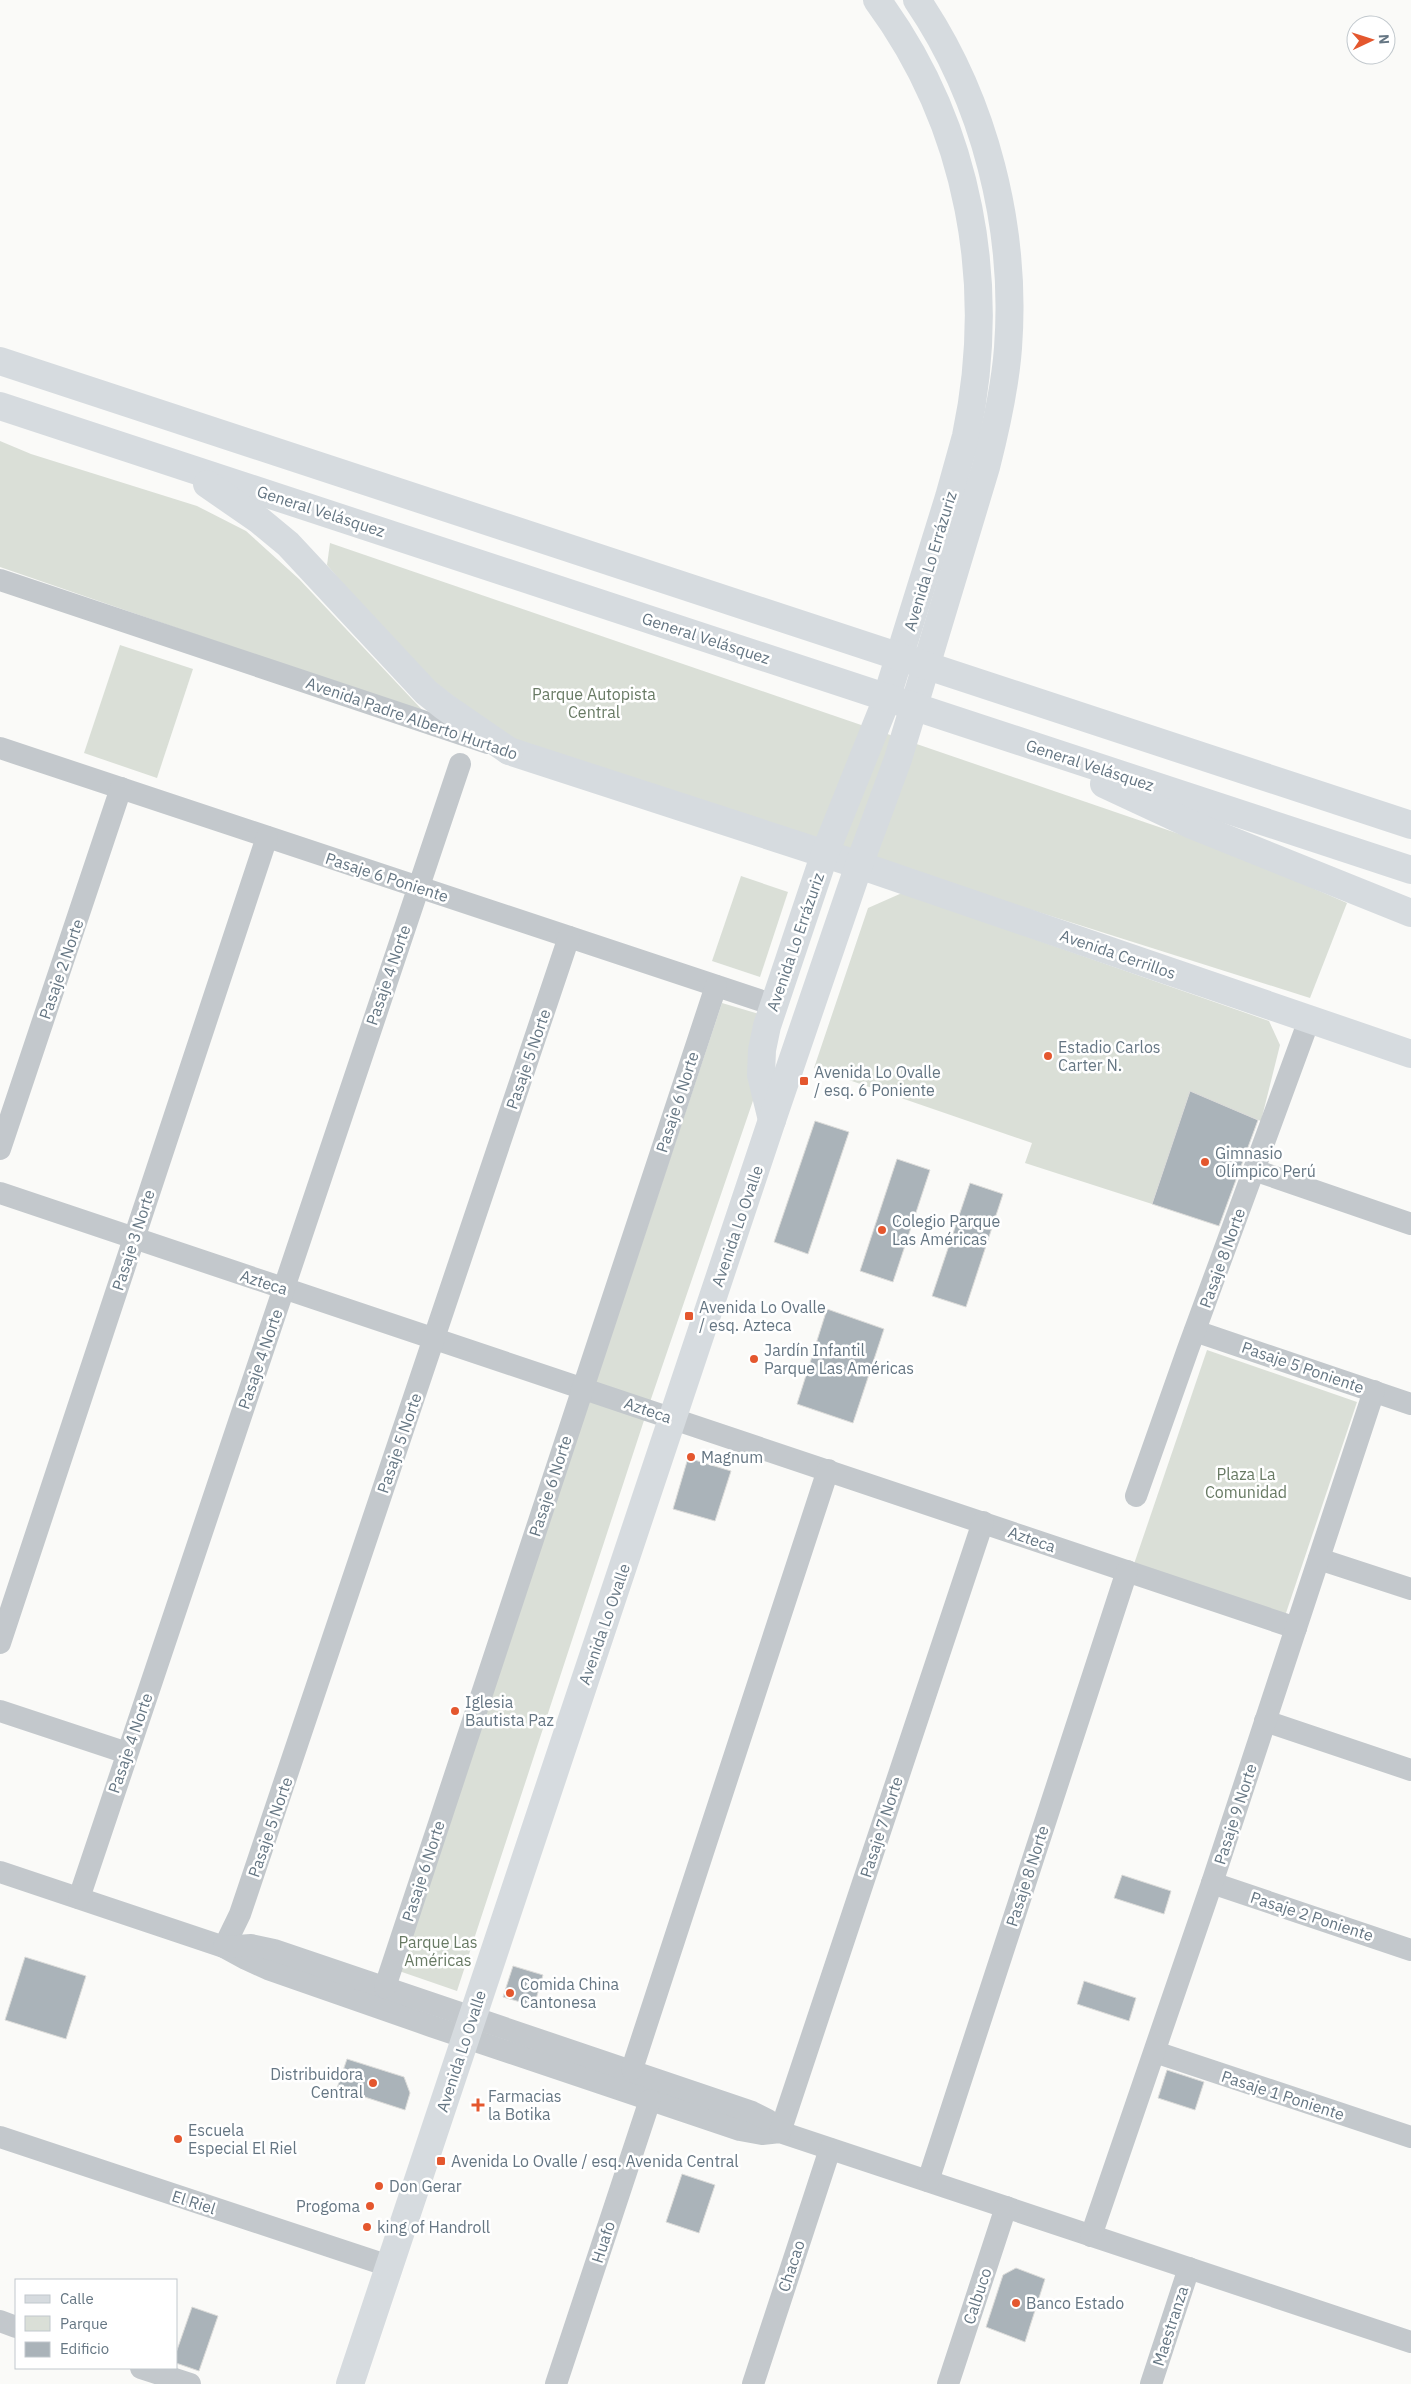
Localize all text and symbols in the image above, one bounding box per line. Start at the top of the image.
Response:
north arrow [1346,15,1396,65]
text: N [1375,33,1393,45]
street label: General Velásquez [254,481,388,541]
street label: Avenida Lo Errázuriz [899,489,961,633]
street label: General Velásquez [639,608,773,668]
street label: Avenida Padre Alberto Hurtado [304,672,520,764]
park label: Parque Autopista Central [532,684,656,722]
street label: General Velásquez [1023,735,1157,795]
street label: Pasaje 6 Poniente [323,848,451,906]
street label: Avenida Lo Errázuriz [762,870,828,1014]
street label: Pasaje 2 Norte [34,916,88,1022]
street label: Pasaje 4 Norte [361,922,415,1028]
street label: Avenida Cerrillos [1058,925,1178,983]
street label: Pasaje 5 Norte [501,1006,555,1112]
place label: Estadio Carlos Carter N. [1058,1037,1161,1075]
street label: Pasaje 6 Norte [651,1049,703,1155]
marker: Estadio Carlos Carter N. [1042,1050,1054,1062]
place label: Avenida Lo Ovalle / esq. 6 Poniente [814,1062,941,1100]
marker: Avenida Lo Ovalle / esq. 6 Poniente [798,1075,810,1087]
place label: Gimnasio Olímpico Perú [1215,1143,1316,1181]
marker: Gimnasio Olímpico Perú [1199,1156,1211,1168]
street label: Avenida Lo Ovalle [707,1163,767,1289]
street label: Pasaje 3 Norte [107,1187,159,1293]
street label: Pasaje 8 Norte [1195,1205,1249,1311]
place label: Colegio Parque Las Américas [892,1211,1000,1249]
marker: Colegio Parque Las Américas [876,1224,888,1236]
street label: Azteca [238,1265,291,1299]
place label: Avenida Lo Ovalle / esq. Azteca [699,1297,826,1335]
street label: Pasaje 4 Norte [233,1306,287,1412]
marker: Avenida Lo Ovalle / esq. Azteca [683,1310,695,1322]
street label: Pasaje 5 Poniente [1239,1337,1367,1397]
place label: Jardín Infantil Parque Las Américas [764,1340,914,1378]
marker: Jardín Infantil Parque Las Américas [748,1353,760,1365]
street label: Pasaje 5 Norte [372,1390,426,1496]
street label: Azteca [622,1393,675,1428]
street label: Pasaje 6 Norte [524,1433,576,1539]
place label: Magnum [701,1447,763,1467]
marker: Magnum [685,1451,697,1463]
park label: Plaza La Comunidad [1205,1464,1287,1502]
street label: Azteca [1006,1522,1059,1557]
street label: Avenida Lo Ovalle [574,1561,634,1687]
street label: Pasaje 4 Norte [103,1690,157,1796]
place label: Iglesia Bautista Paz [465,1692,554,1730]
marker: Iglesia Bautista Paz [449,1705,461,1717]
street label: Pasaje 9 Norte [1209,1761,1261,1867]
street label: Pasaje 5 Norte [243,1774,297,1880]
street label: Pasaje 7 Norte [855,1774,907,1880]
street label: Pasaje 6 Norte [397,1818,449,1924]
street label: Pasaje 8 Norte [1001,1823,1053,1929]
street label: Pasaje 2 Poniente [1248,1887,1376,1945]
park label: Parque Las Américas [398,1932,478,1970]
place label: Comida China Cantonesa [520,1974,620,2012]
street label: Avenida Lo Ovalle [432,1987,490,2114]
marker: Comida China Cantonesa [504,1987,516,1999]
place label: Distribuidora Central [270,2064,363,2102]
street label: Pasaje 1 Poniente [1219,2066,1347,2124]
marker: Distribuidora Central [367,2077,379,2089]
place label: Farmacias la Botika [488,2086,562,2124]
marker: Farmacias la Botika [472,2099,484,2111]
place label: Escuela Especial El Riel [188,2120,297,2158]
marker: Escuela Especial El Riel [172,2133,184,2145]
place label: Avenida Lo Ovalle / esq. Avenida Central [451,2151,739,2171]
marker: Avenida Lo Ovalle / esq. Avenida Central [435,2155,447,2167]
place label: Don Gerar [389,2176,462,2196]
marker: Don Gerar [373,2180,385,2192]
street label: El Riel [170,2186,218,2218]
place label: Progoma [296,2196,360,2216]
marker: Progoma [364,2200,376,2212]
place label: king of Handroll [377,2217,490,2237]
street label: Huafo [587,2218,619,2266]
marker: king of Handroll [361,2221,373,2233]
street label: Chacao [773,2238,809,2294]
street label: Calbuco [959,2265,995,2327]
legend [15,2279,178,2369]
street label: Maestranza [1148,2283,1192,2369]
text: Calle [60,2289,94,2308]
place label: Banco Estado [1026,2293,1124,2313]
marker: Banco Estado [1010,2297,1022,2309]
text: Parque [60,2314,108,2333]
text: Edificio [60,2339,109,2358]

